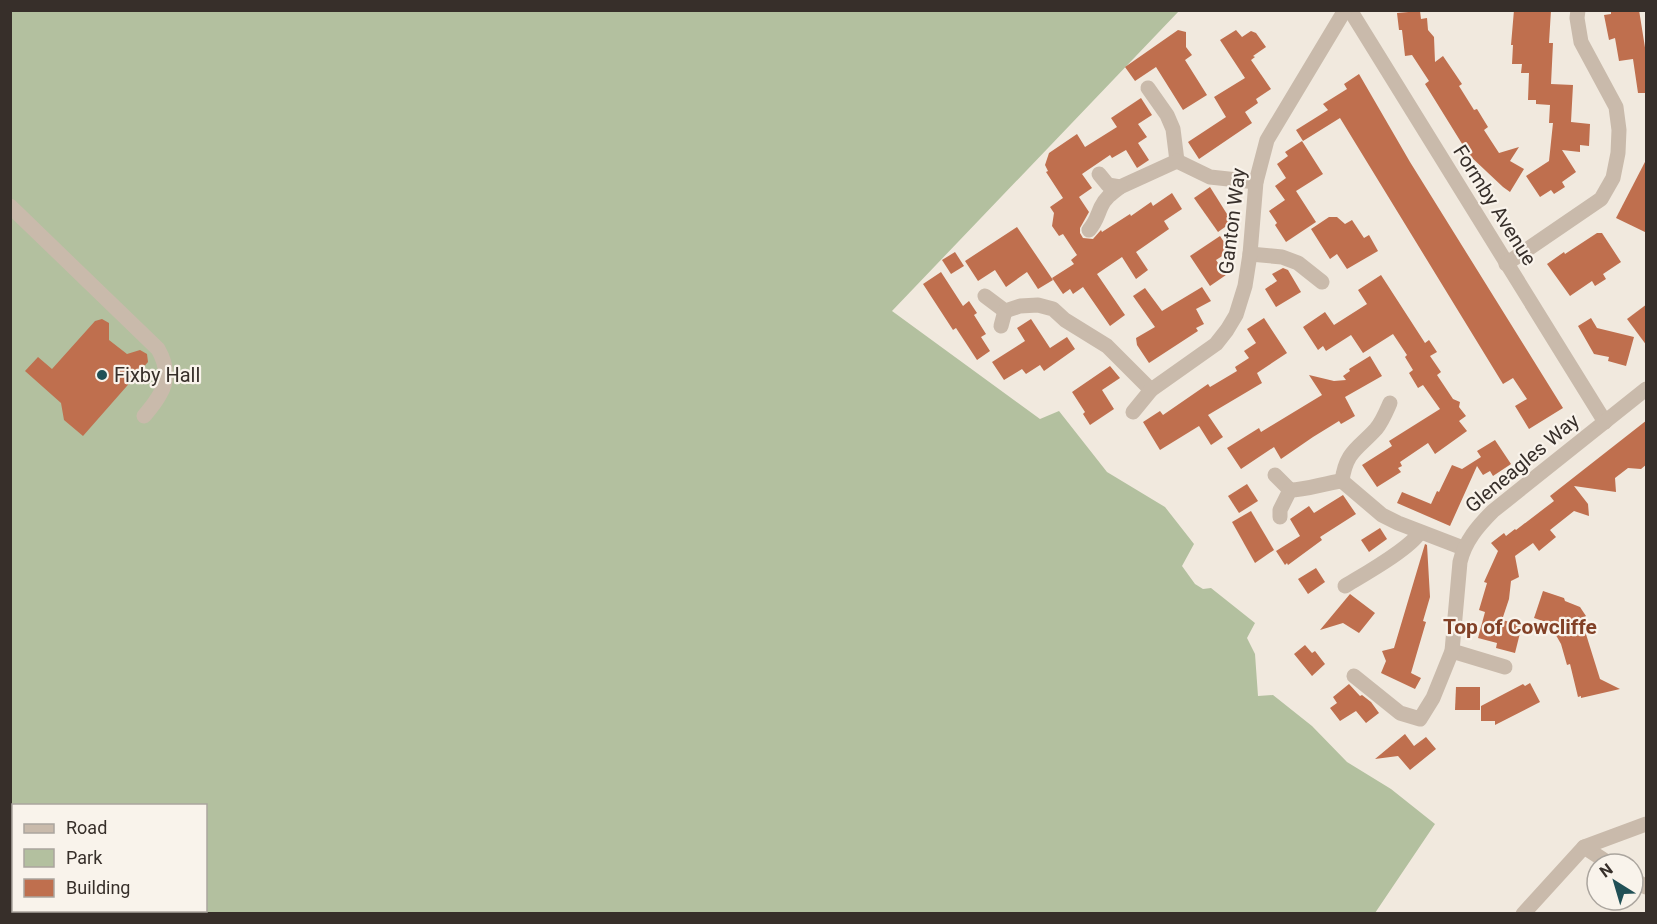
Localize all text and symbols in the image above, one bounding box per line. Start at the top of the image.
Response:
street label: Formby Avenue [1448,140,1542,270]
street label: Ganton Way [1214,166,1250,276]
place label: Fixby Hall [114,363,200,387]
marker: Fixby Hall [95,368,109,382]
street label: Gleneagles Way [1460,408,1584,518]
district label: Top of Cowcliffe [1443,615,1597,639]
legend [12,804,207,912]
text: Road [66,817,107,838]
text: Park [66,847,103,868]
north arrow [1585,852,1645,912]
text: N [1596,859,1617,881]
text: Building [66,877,130,898]

